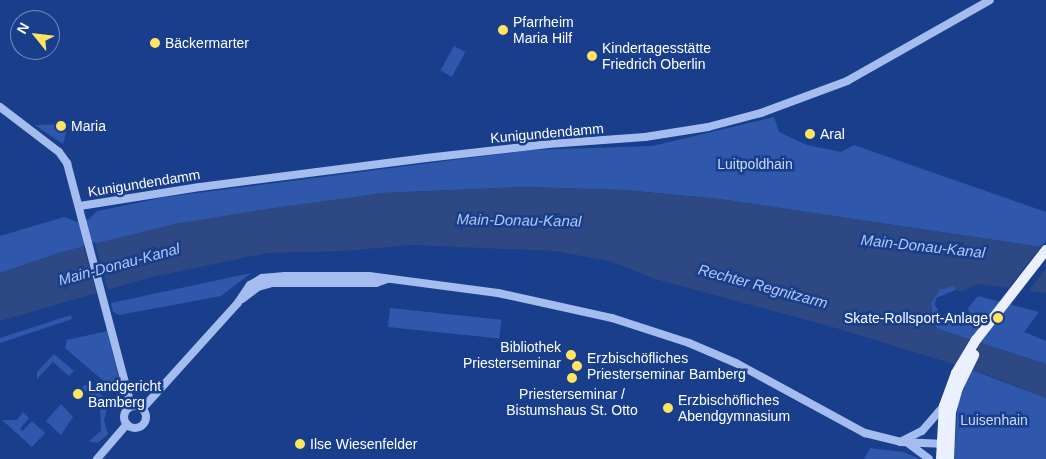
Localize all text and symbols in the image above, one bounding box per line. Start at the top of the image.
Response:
north arrow [10,10,60,60]
place label: Pfarrheim Maria Hilf [513,14,574,46]
text: N [13,20,32,37]
marker: Pfarrheim Maria Hilf [497,24,509,36]
place label: Bäckermarter [165,35,249,51]
marker: Bäckermarter [149,37,161,49]
place label: Kindertagesstätte Friedrich Oberlin [602,40,711,72]
marker: Kindertagesstätte Friedrich Oberlin [586,50,598,62]
place label: Maria [71,118,106,134]
marker: Maria [55,120,67,132]
street label: Kunigundendamm [490,120,604,146]
place label: Aral [820,126,845,142]
marker: Aral [804,128,816,140]
park label: Luitpoldhain [717,156,793,172]
street label: Kunigundendamm [87,166,201,200]
water label: Main-Donau-Kanal [456,210,582,230]
water label: Main-Donau-Kanal [860,231,986,261]
water label: Main-Donau-Kanal [56,239,182,289]
water label: Rechter Regnitzarm [696,260,830,312]
place label: Skate-Rollsport-Anlage [844,310,988,326]
marker: Skate-Rollsport-Anlage [992,312,1004,324]
place label: Bibliothek Priesterseminar [463,339,561,372]
marker: Bibliothek Priesterseminar [565,349,577,361]
place label: Erzbischöfliches Priesterseminar Bamberg [587,350,746,382]
marker: Erzbischöfliches Priesterseminar Bamberg [571,360,583,372]
marker: Priesterseminar / Bistumshaus St. Otto [566,372,578,384]
place label: Landgericht Bamberg [88,378,161,411]
place label: Priesterseminar / Bistumshaus St. Otto [506,386,638,418]
marker: Landgericht Bamberg [72,388,84,400]
place label: Erzbischöfliches Abendgymnasium [678,392,790,424]
marker: Erzbischöfliches Abendgymnasium [662,402,674,414]
park label: Luisenhain [960,412,1028,428]
place label: Ilse Wiesenfelder [310,436,417,452]
marker: Ilse Wiesenfelder [294,438,306,450]

